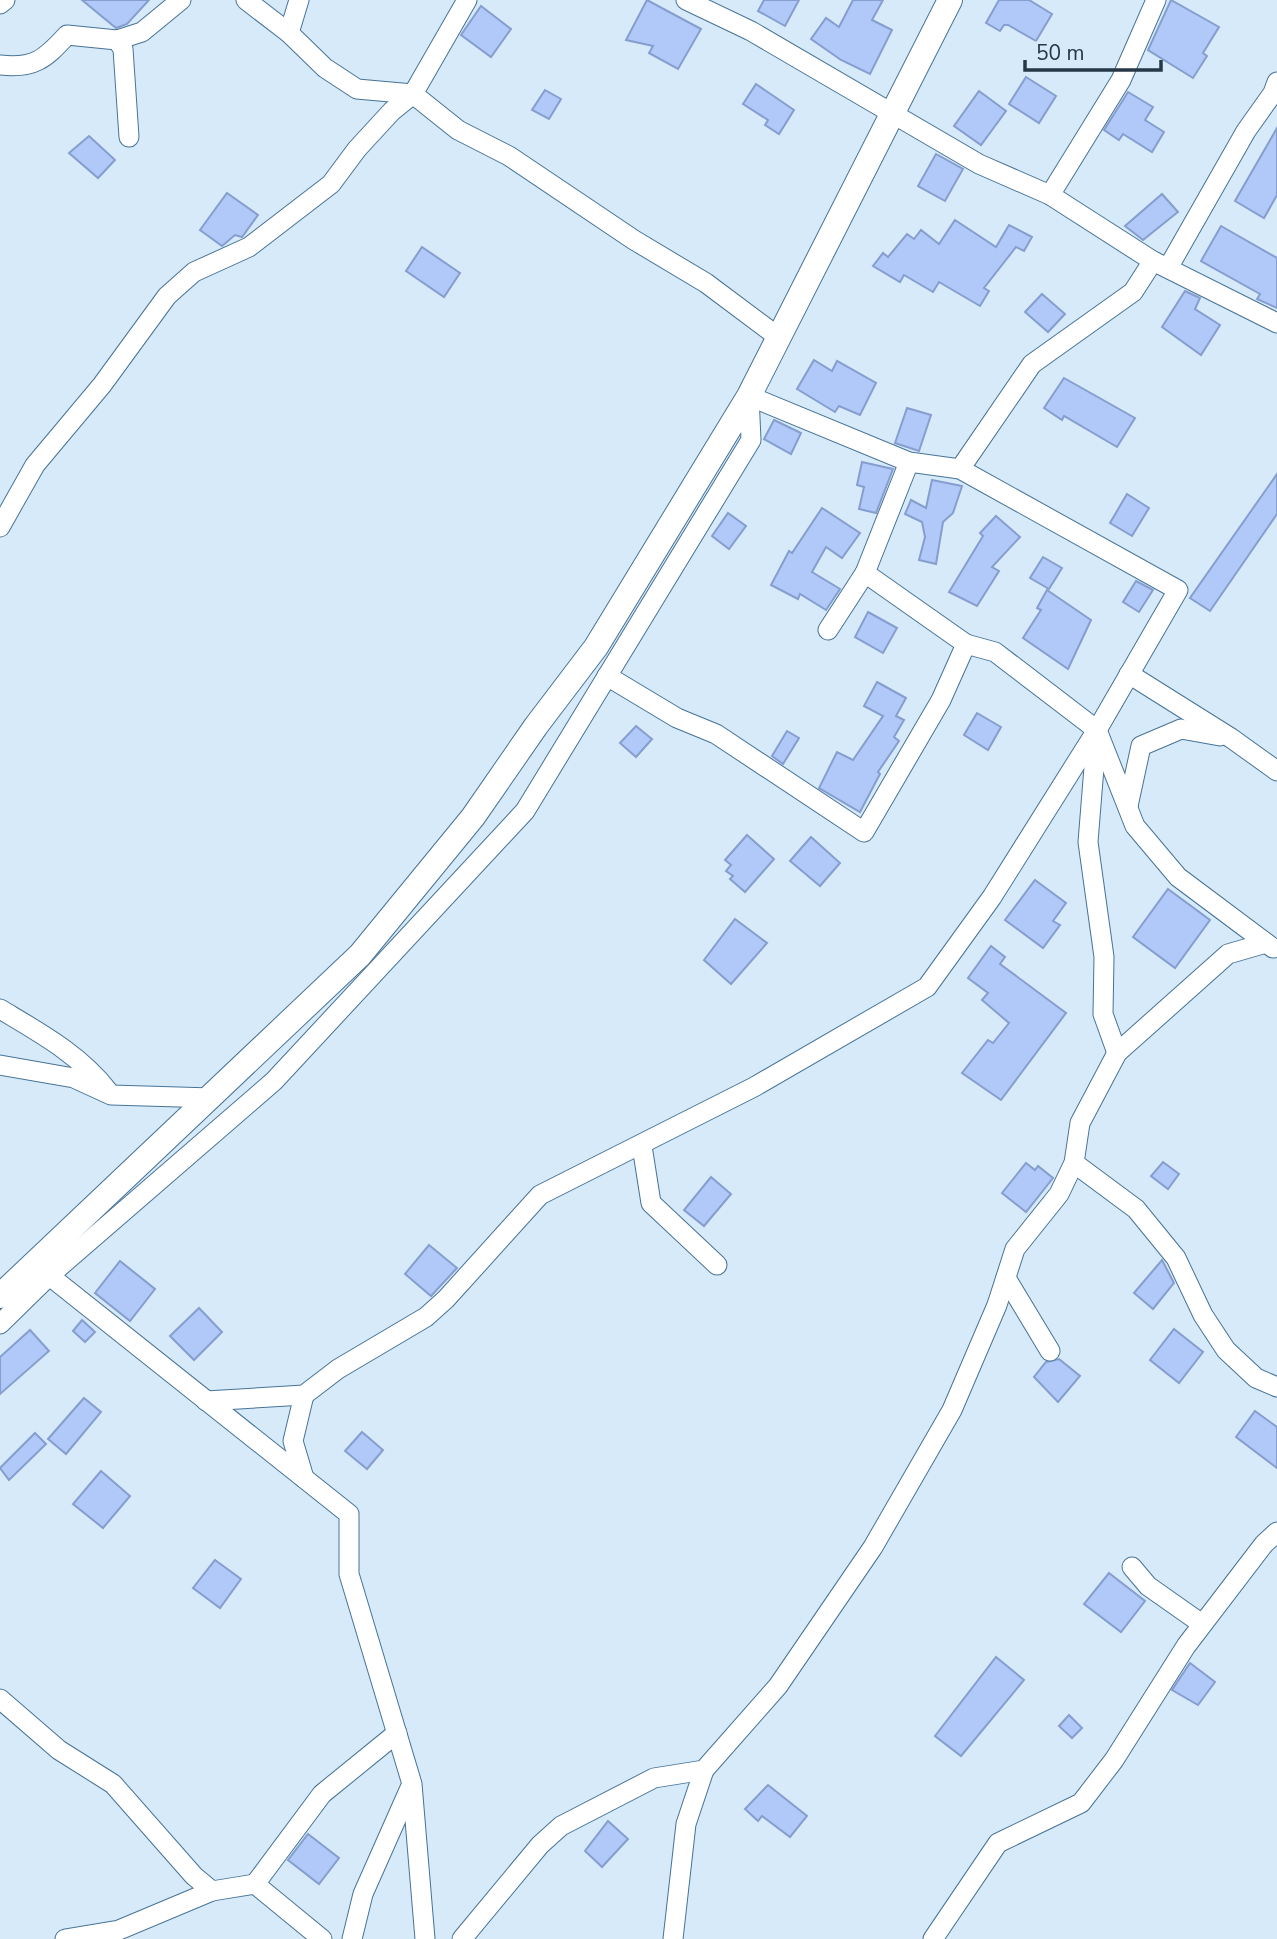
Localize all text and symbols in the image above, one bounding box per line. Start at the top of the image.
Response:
scale bar [1025,28,1162,72]
text: 50 m [1036,39,1085,67]

